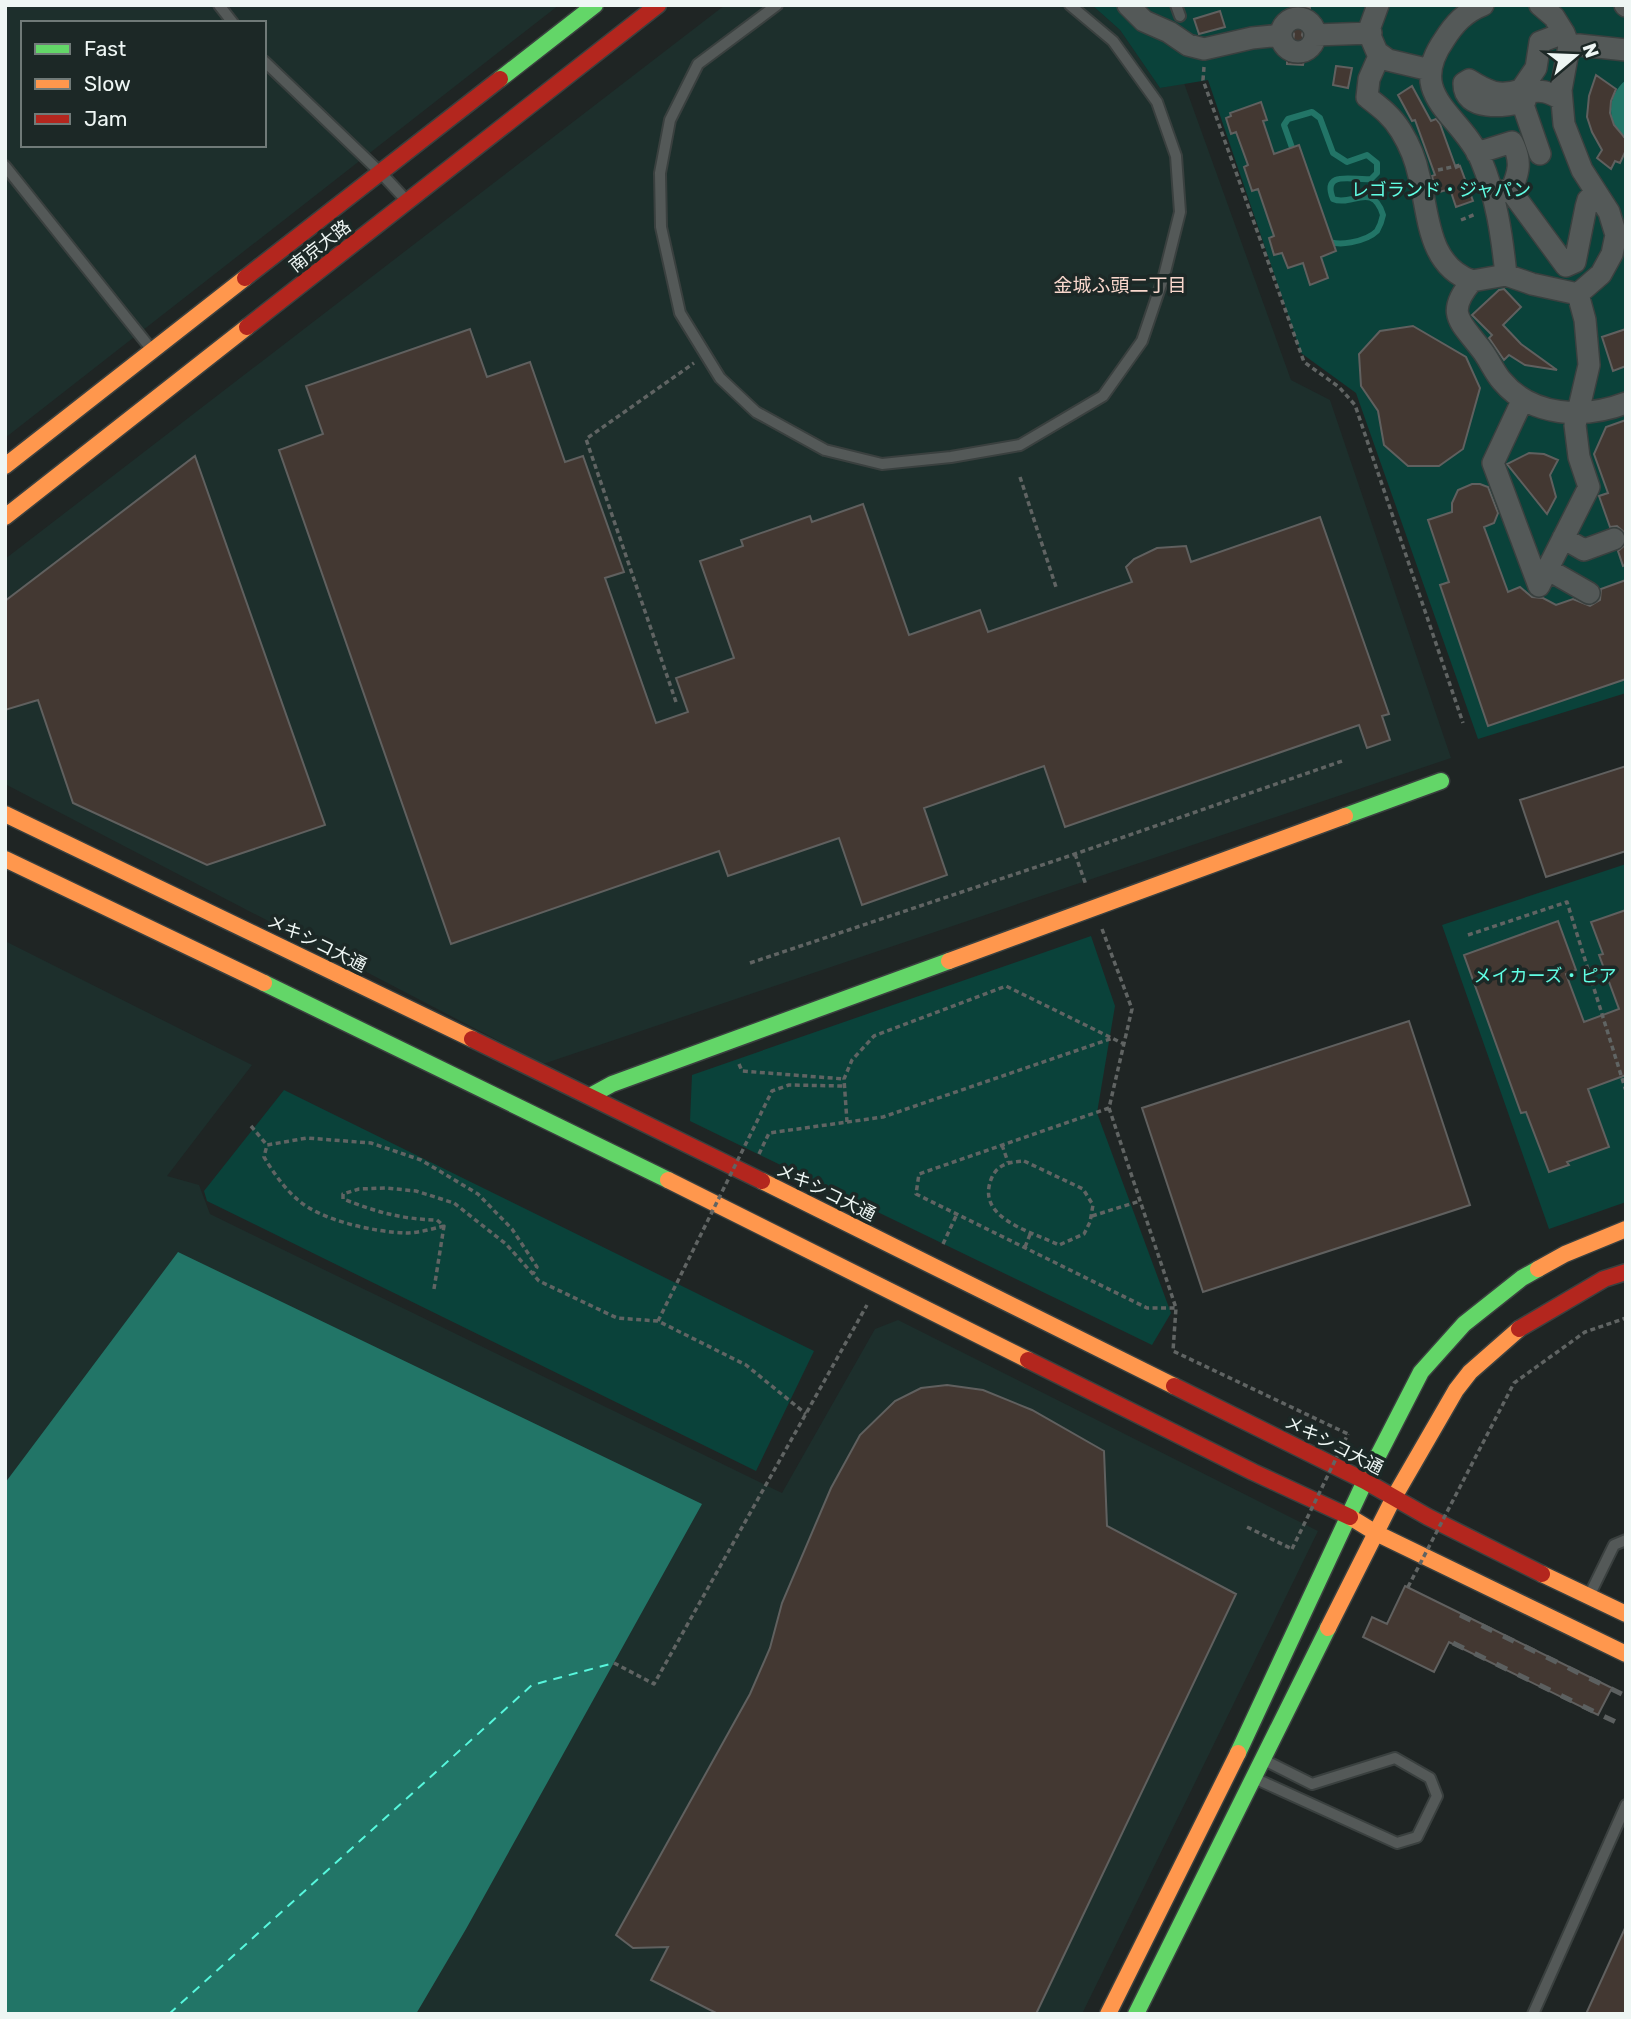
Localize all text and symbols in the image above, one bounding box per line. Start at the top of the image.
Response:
legend [21,21,266,147]
north arrow [1540,21,1610,91]
text: Fast [84,36,126,61]
text: N [1578,40,1604,61]
text: Slow [84,71,131,96]
text: Jam [84,106,128,131]
park label: レゴランド・ジャパン [1351,179,1531,201]
street label: 南京大路 [285,215,355,277]
district label: 金城ふ頭二丁目 [1053,274,1187,297]
street label: メキシコ大通 [264,909,370,977]
park label: メイカーズ・ピア [1473,965,1617,987]
street label: メキシコ大通 [773,1158,879,1226]
street label: メキシコ大通 [1281,1411,1387,1479]

